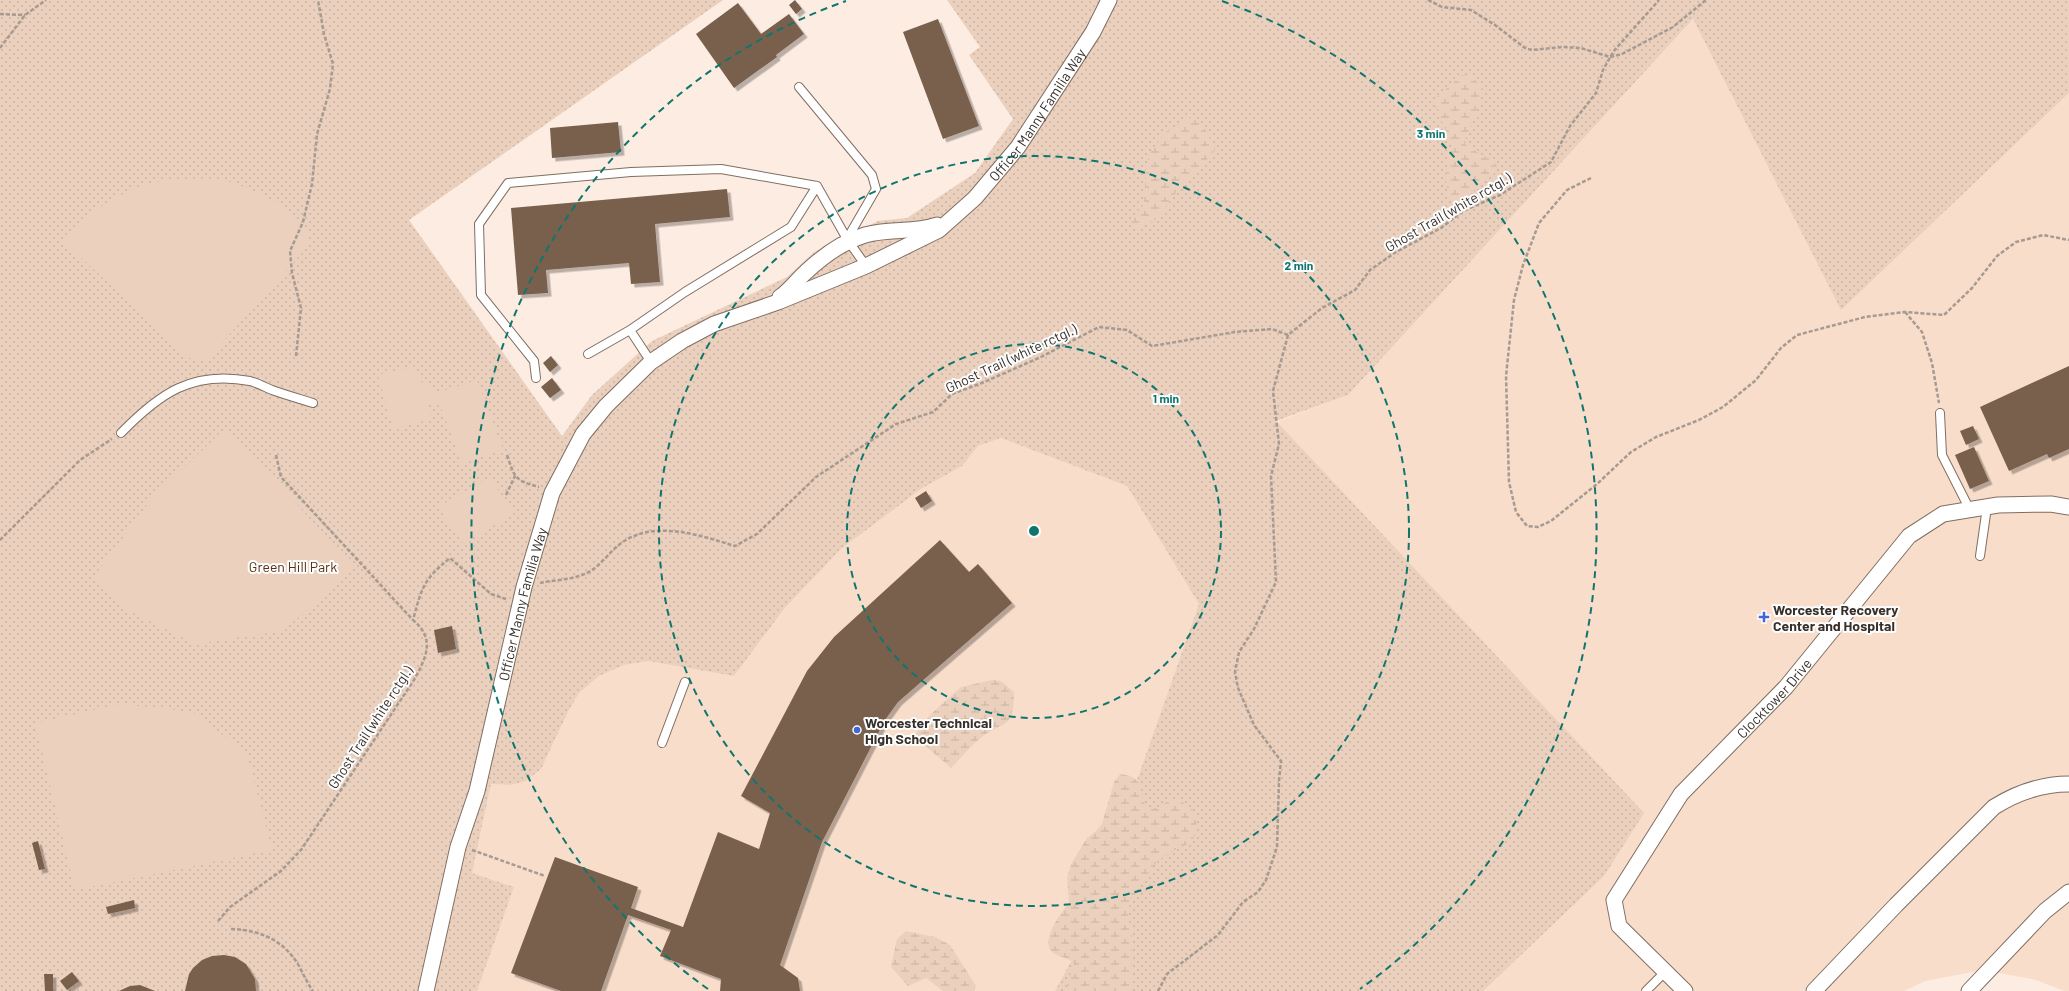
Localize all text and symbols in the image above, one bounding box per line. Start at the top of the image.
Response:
street label: Officer Manny Familia Way [985,45,1089,184]
text: 3 min [1417,126,1445,140]
street label: Ghost Trail (white rctgl.) [1382,169,1514,255]
text: 2 min [1285,258,1313,272]
street label: Ghost Trail (white rctgl.) [943,320,1080,396]
text: 1 min [1153,391,1179,405]
centre of rings [1027,524,1041,538]
street label: Officer Manny Familia Way [494,525,550,682]
park label: Green Hill Park [249,558,337,575]
place label: Worcester Recovery Center and Hospital [1773,601,1898,634]
marker: Worcester Recovery Center and Hospital [1758,611,1770,623]
street label: Clocktower Drive [1733,655,1815,741]
street label: Ghost Trail (white rctgl.) [324,662,416,792]
place label: Worcester Technical High School [865,714,992,747]
marker: Worcester Technical High School [852,725,862,735]

